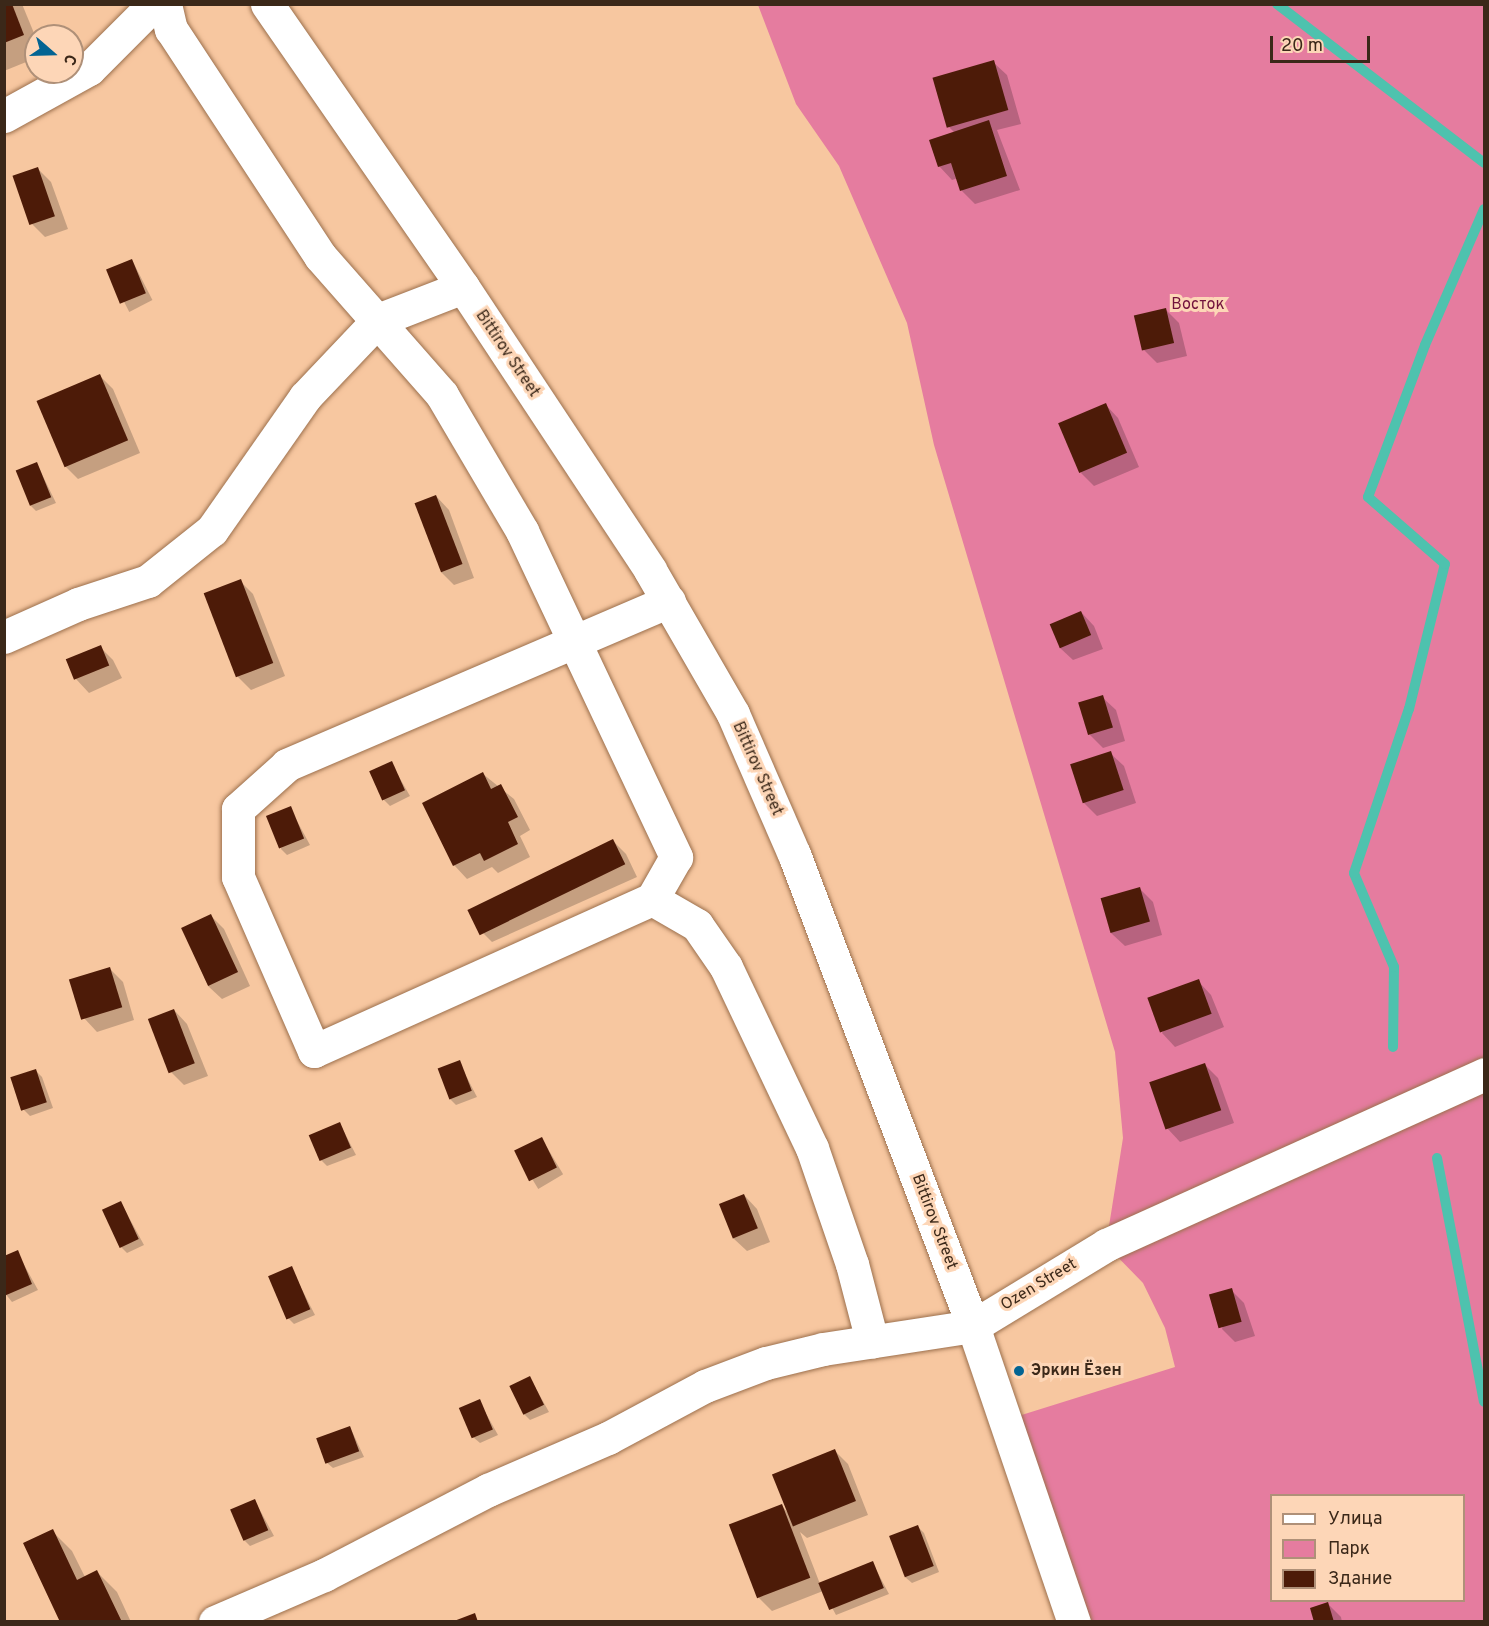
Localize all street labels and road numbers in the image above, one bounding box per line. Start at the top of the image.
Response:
street label: Bittirov Street [471,307,543,401]
street label: Bittirov Street [728,719,786,819]
street label: Bittirov Street [907,1171,961,1273]
street label: Ozen Street [998,1255,1080,1315]

